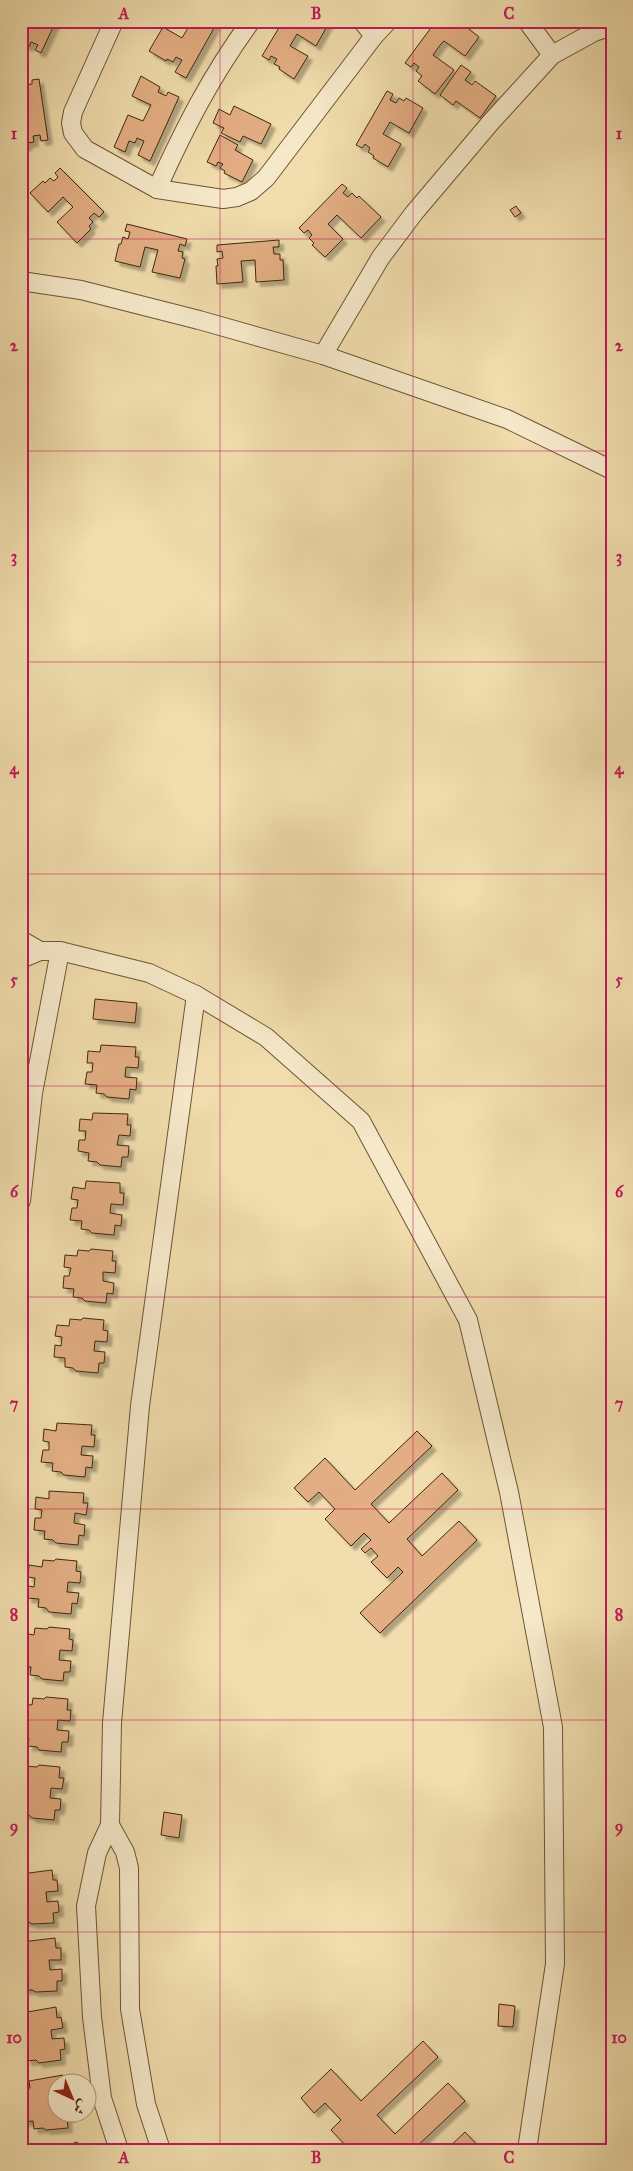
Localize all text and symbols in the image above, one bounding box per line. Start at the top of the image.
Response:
text: A [118,4,130,23]
text: B [311,4,321,23]
text: C [504,4,515,23]
text: 1 [11,124,18,143]
text: 1 [616,124,623,143]
text: 2 [10,336,19,355]
text: 2 [615,336,624,355]
text: 3 [11,547,17,567]
text: 3 [616,547,622,567]
text: 4 [10,759,20,779]
text: 4 [615,759,625,779]
text: 5 [10,970,18,989]
text: 5 [615,970,623,989]
text: 6 [10,1182,19,1201]
text: 6 [615,1182,624,1201]
text: 7 [10,1394,19,1413]
text: 7 [615,1394,624,1413]
text: 8 [10,1605,18,1624]
text: 8 [615,1605,623,1624]
text: 9 [10,1817,18,1837]
text: 9 [615,1817,623,1837]
text: 10 [6,2028,22,2047]
text: 10 [611,2028,627,2047]
north arrow [48,2074,98,2124]
text: ش [70,2096,92,2118]
text: A [118,2148,130,2167]
text: B [311,2148,321,2167]
text: C [504,2148,515,2167]

